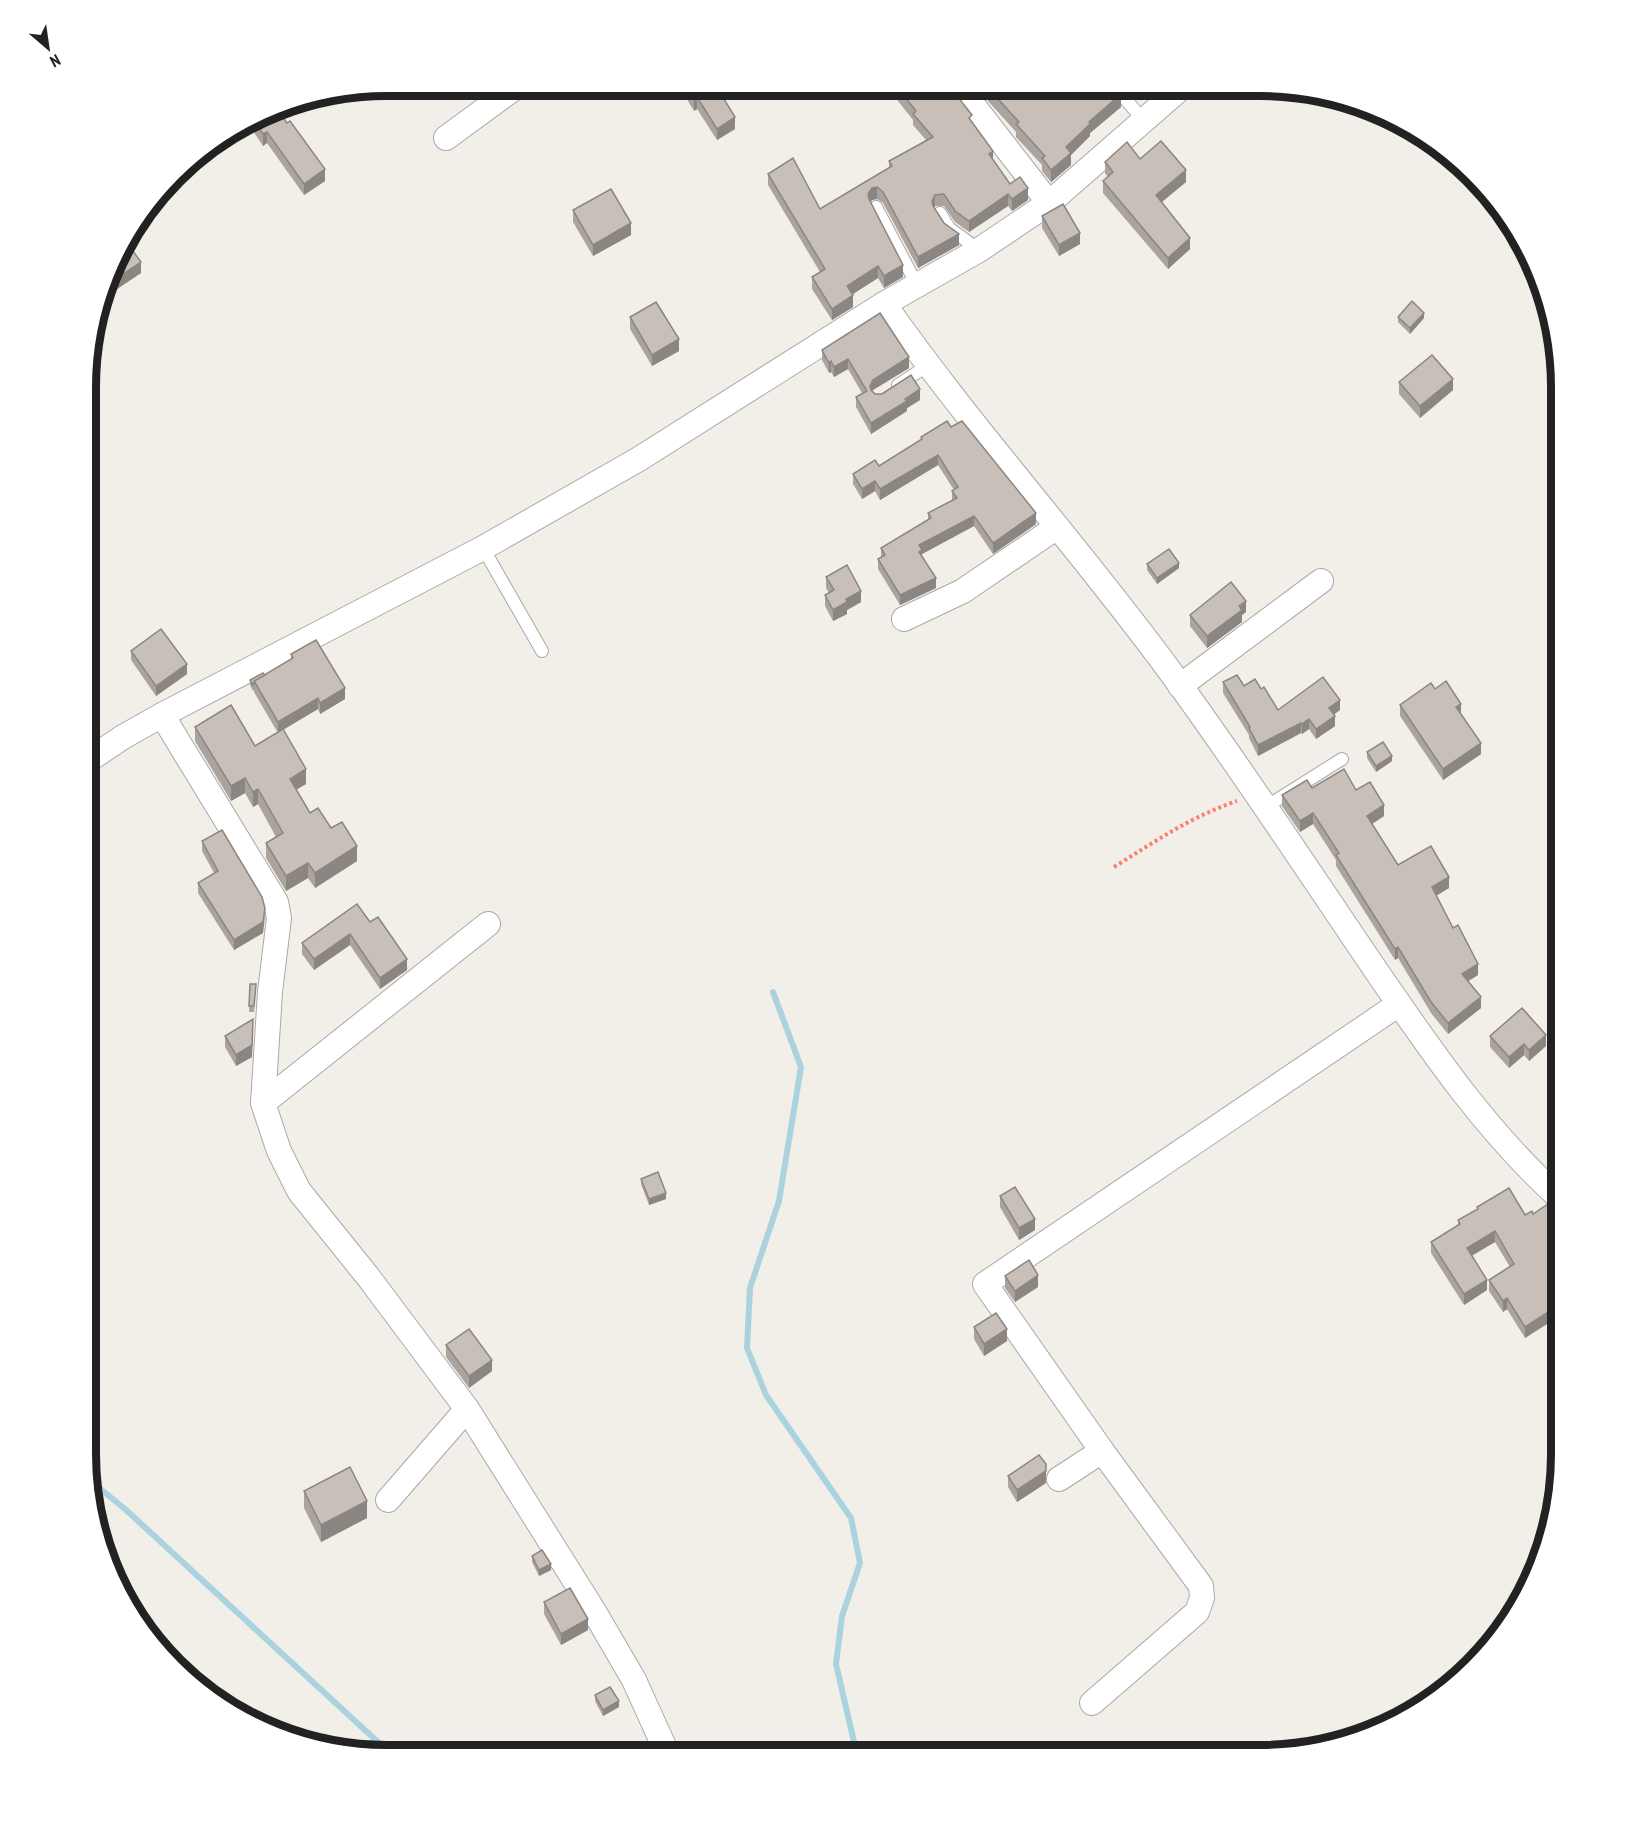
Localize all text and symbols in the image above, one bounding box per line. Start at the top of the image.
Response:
north arrow [18,18,78,78]
text: N [47,50,64,72]

